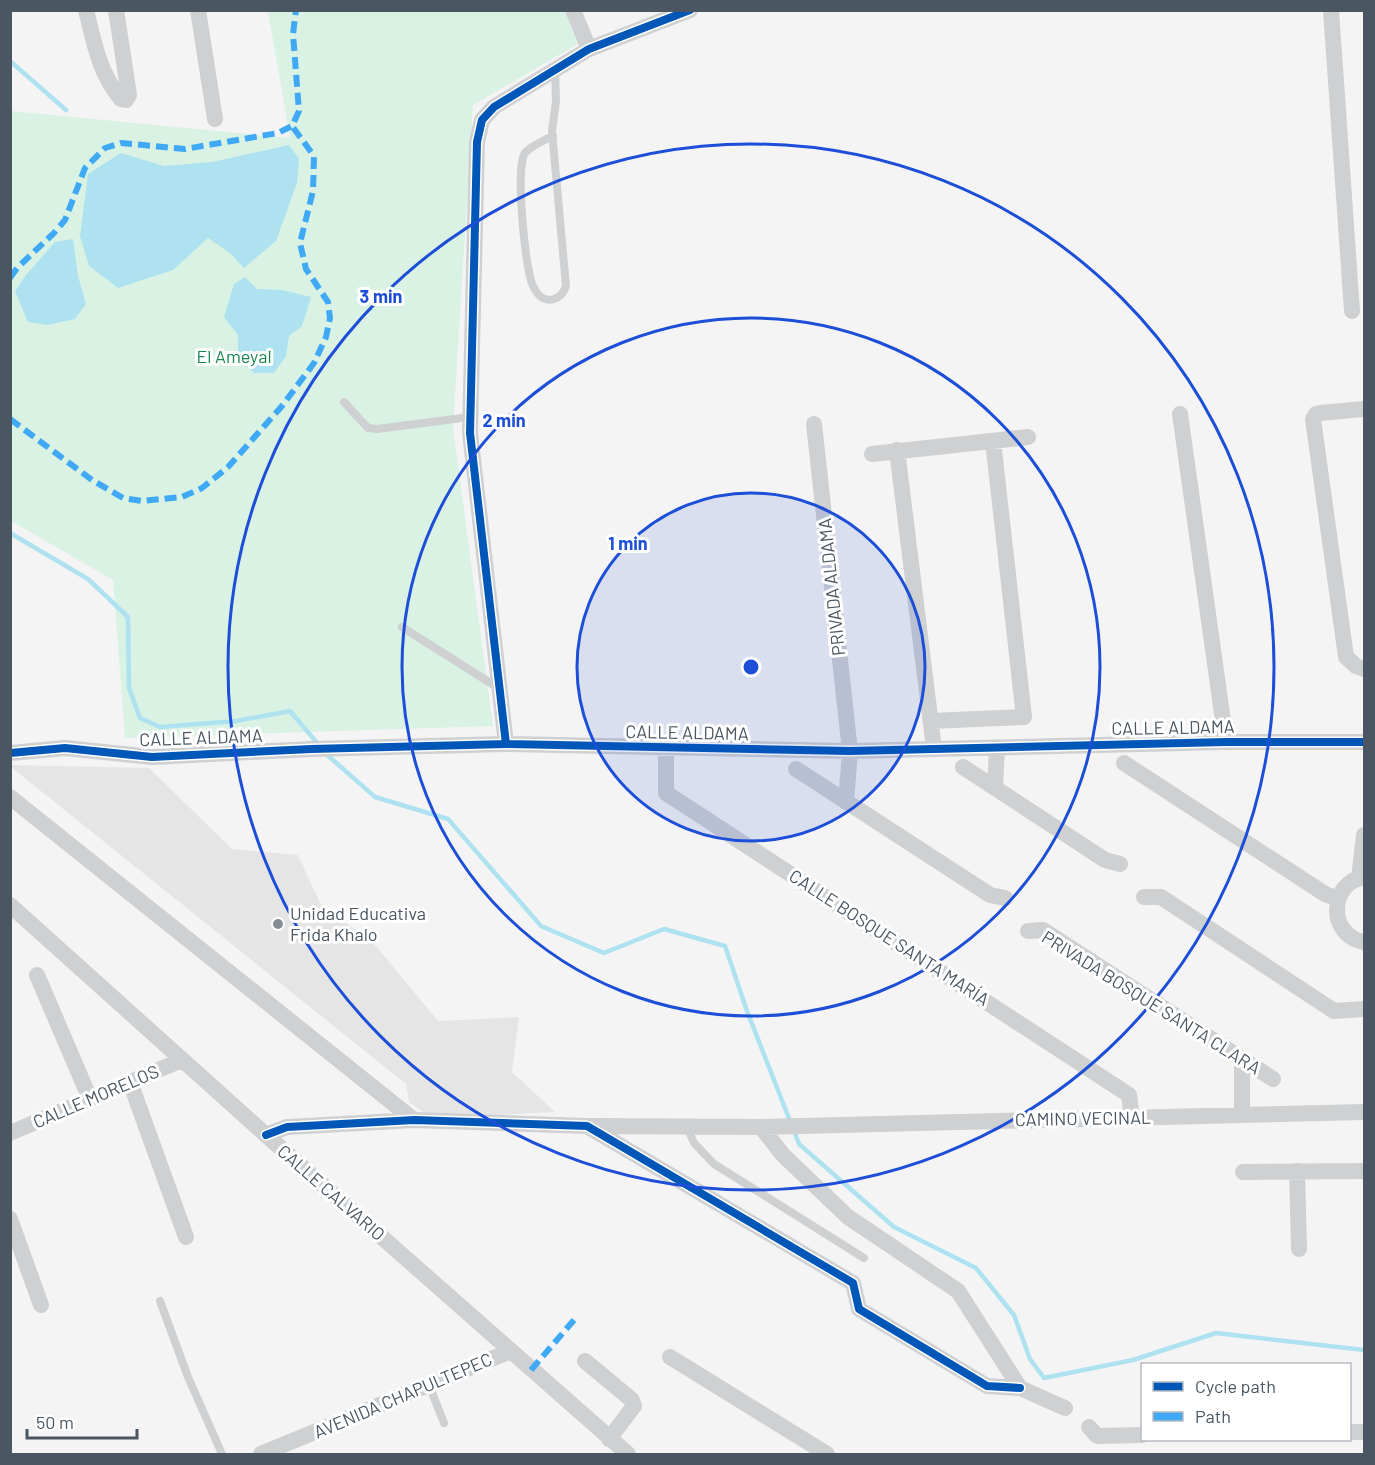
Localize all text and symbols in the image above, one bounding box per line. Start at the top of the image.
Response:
text: 3 min [360,285,402,307]
park label: El Ameyal [196,345,272,367]
text: 2 min [482,409,526,431]
street label: PRIVADA ALDAMA [813,517,849,657]
text: 1 min [608,532,648,554]
centre of rings [741,657,761,677]
street label: CALLE ALDAMA [1111,715,1235,739]
street label: CALLE ALDAMA [625,720,749,744]
street label: CALLE ALDAMA [139,724,263,750]
street label: CALLE BOSQUE SANTA MARÍA [785,864,994,1010]
place label: Unidad Educativa Frida Khalo [290,902,426,945]
marker: Unidad Educativa Frida Khalo [271,917,285,931]
street label: PRIVADA BOSQUE SANTA CLARA [1038,926,1265,1079]
street label: CALLE MORELOS [29,1060,162,1133]
street label: CAMINO VECINAL [1015,1106,1151,1130]
street label: CALLE CALVARIO [273,1140,390,1245]
street label: AVENIDA CHAPULTEPEC [310,1348,495,1443]
legend [1141,1363,1351,1441]
text: Cycle path [1195,1375,1276,1397]
scale bar [27,1402,136,1440]
text: Path [1195,1405,1231,1427]
text: 50 m [36,1411,74,1433]

